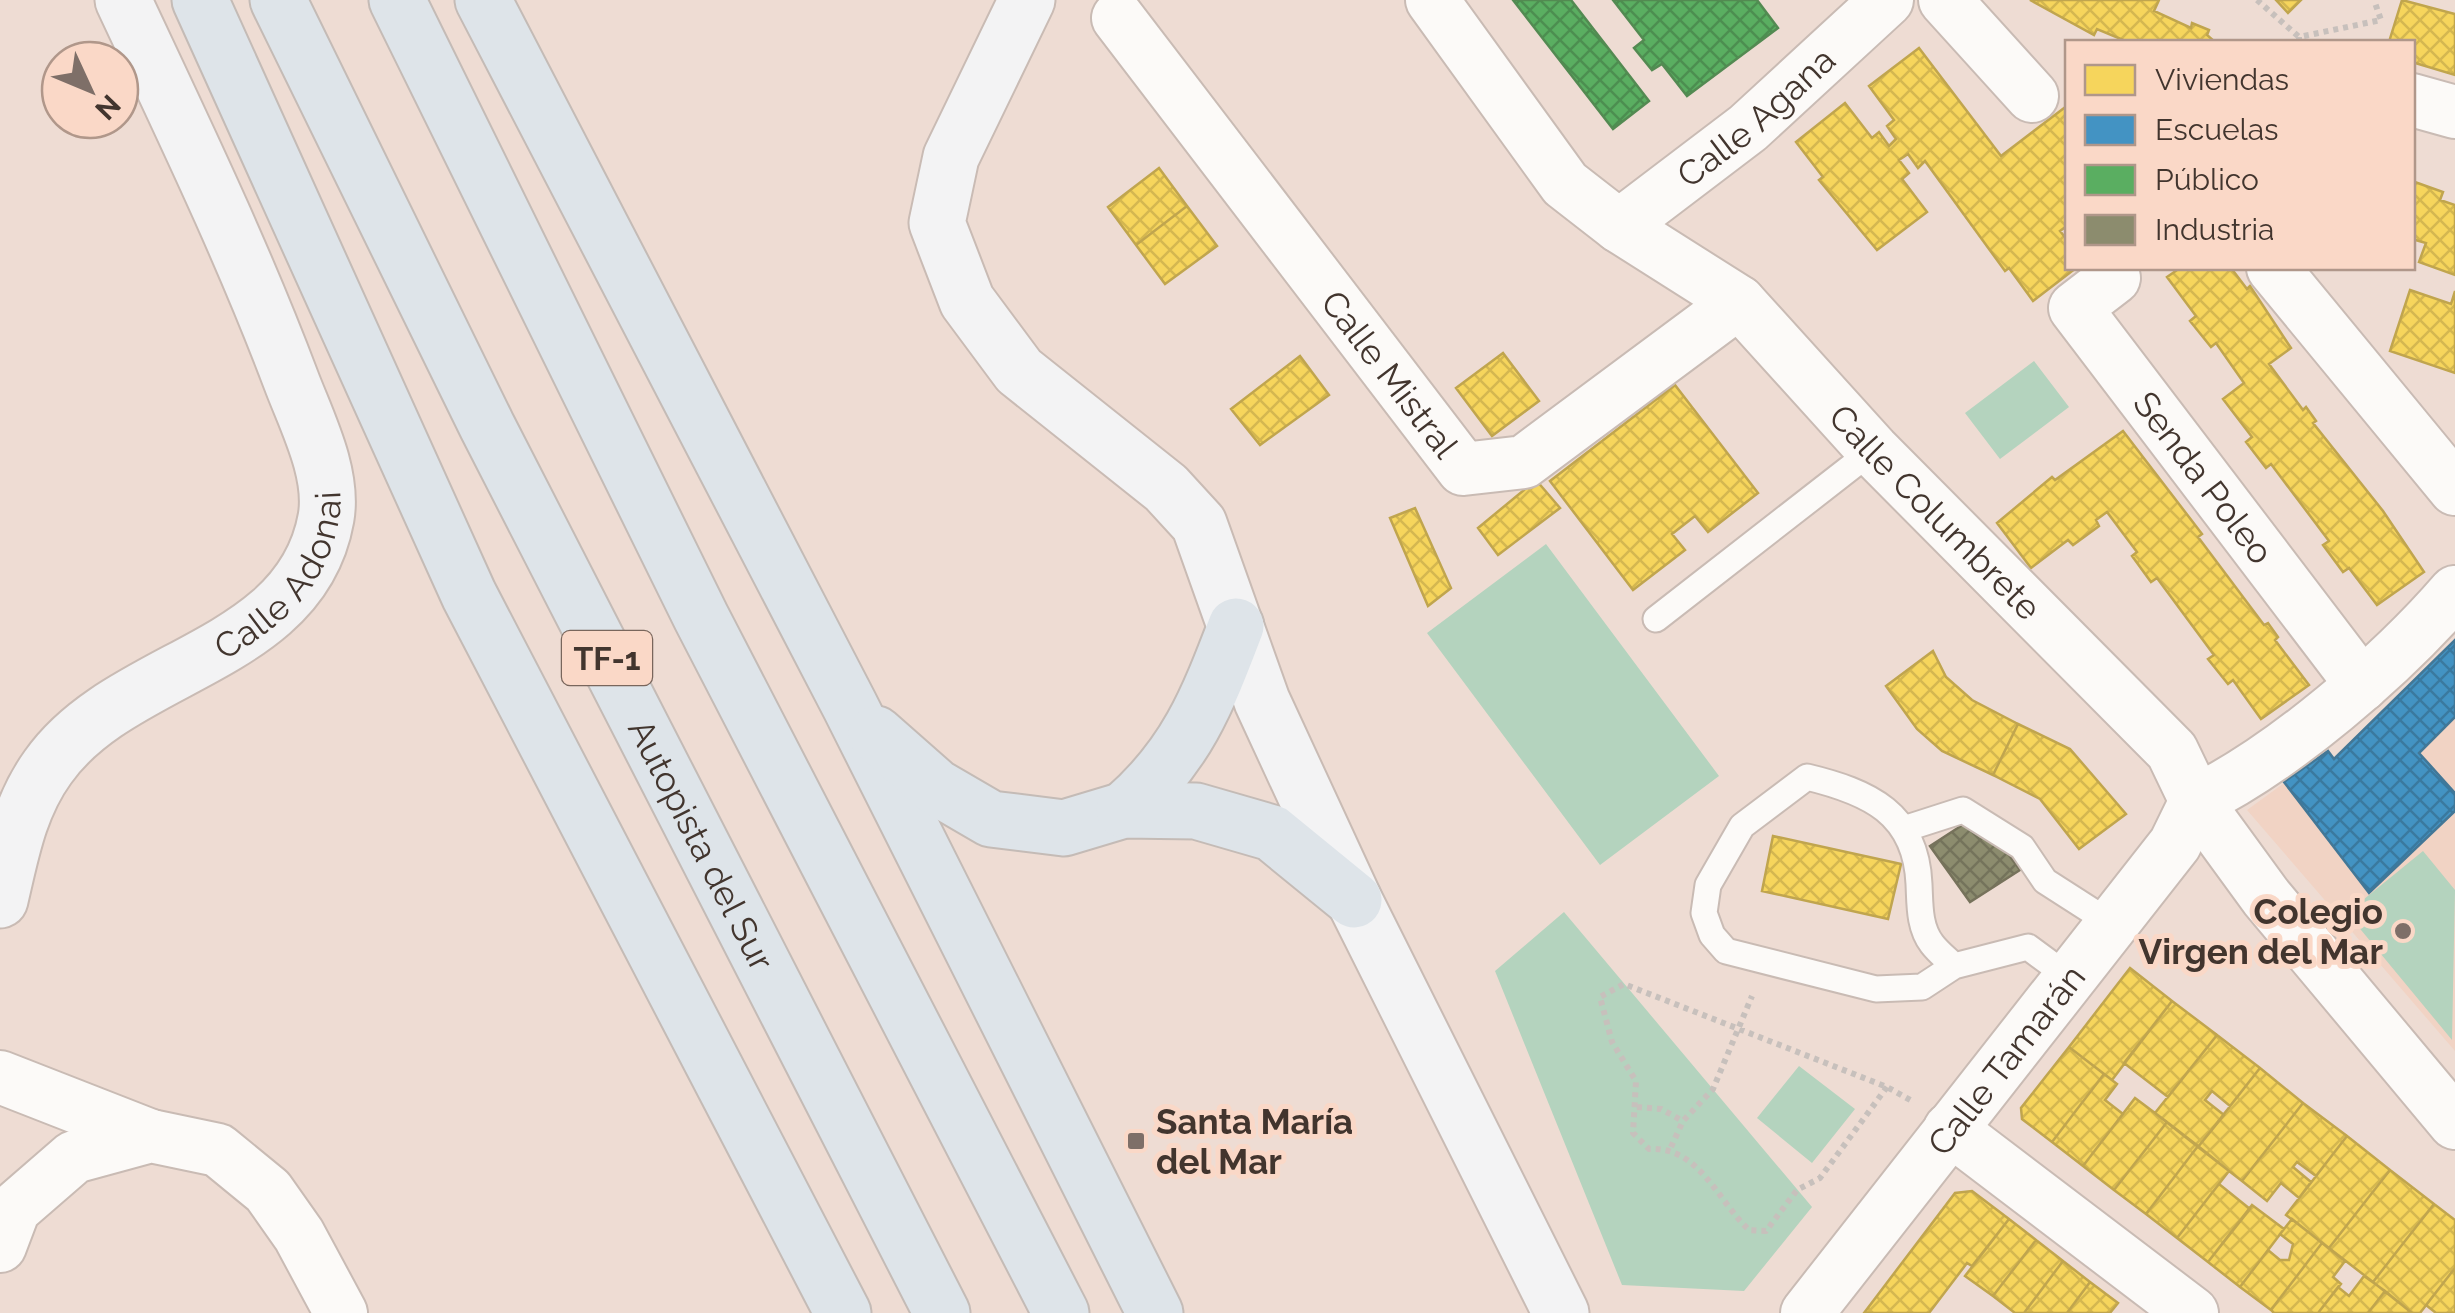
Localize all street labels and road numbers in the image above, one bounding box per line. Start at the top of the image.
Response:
street label: Calle Agana [1669,38,1843,195]
street label: Calle Mistral [1313,282,1467,466]
street label: Senda Poleo [2125,383,2282,571]
street label: Calle Columbrete [1821,396,2050,628]
street label: Calle Adonai [207,491,348,667]
road number: TF-1 [562,631,652,685]
street label: Autopista del Sur [620,712,783,977]
street label: Calle Tamarán [1919,956,2093,1163]

